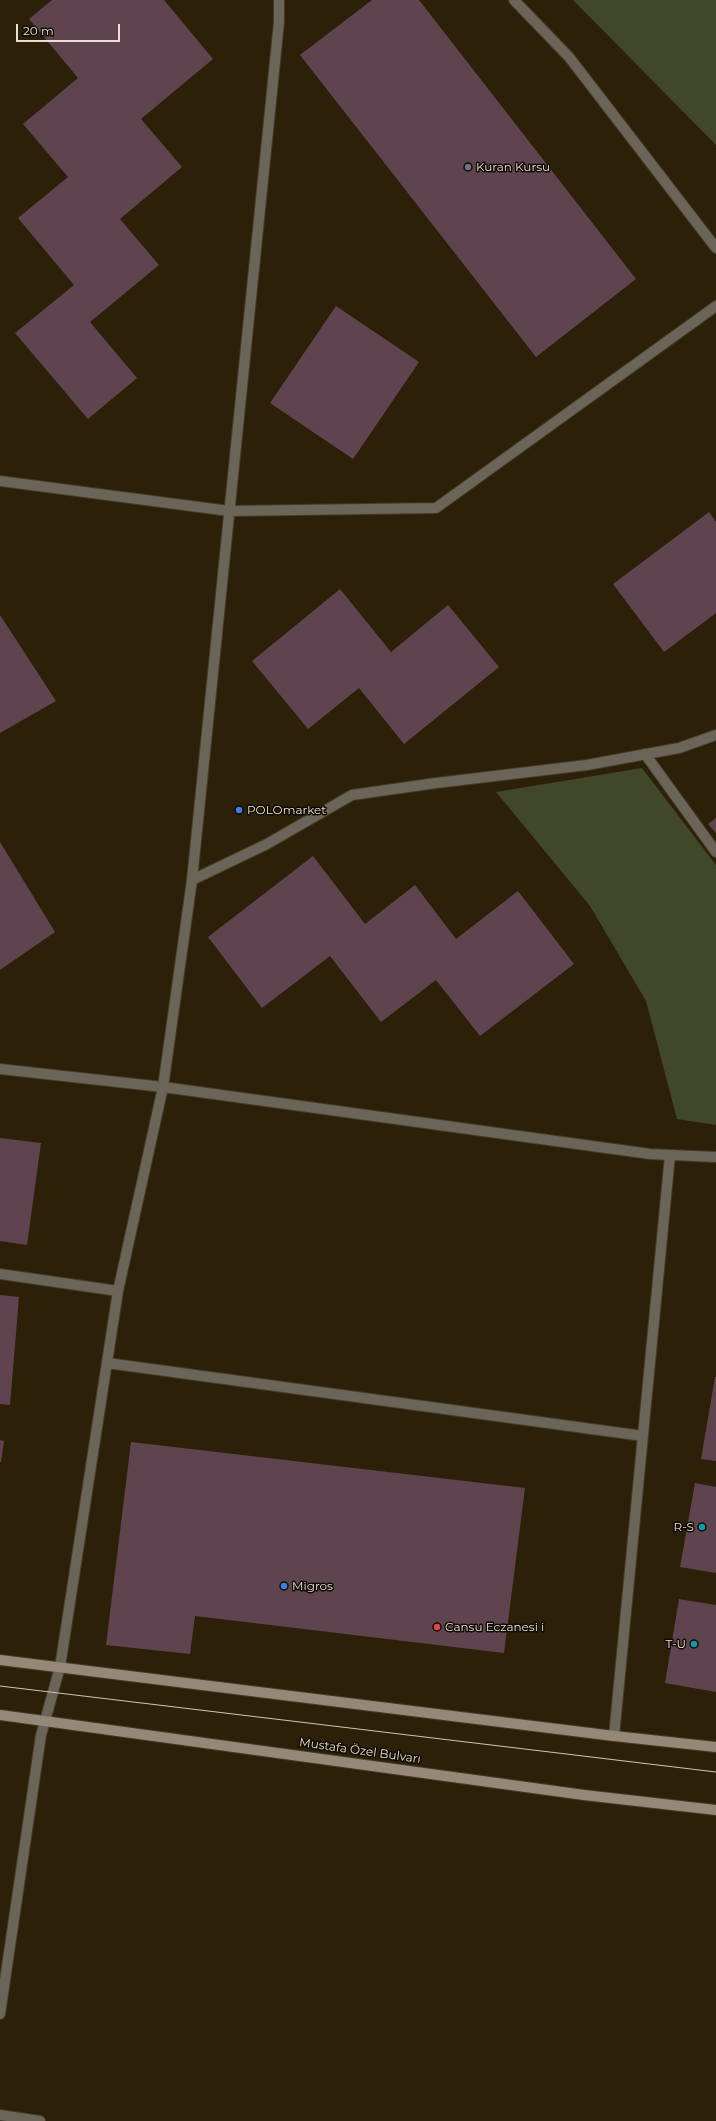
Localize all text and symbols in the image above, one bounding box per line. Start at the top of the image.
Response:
scale bar [18,16,122,42]
text: 20 m [23,23,54,38]
place label: Kuran Kursu [476,160,550,174]
marker: Kuran Kursu [463,162,473,172]
place label: POLOmarket [247,803,326,817]
marker: POLOmarket [234,805,244,815]
place label: R-S [674,1520,694,1534]
marker: R-S [697,1522,707,1532]
place label: Migros [292,1579,333,1593]
marker: Migros [279,1581,289,1591]
place label: Cansu Eczanesi i [445,1620,544,1634]
marker: Cansu Eczanesi i [432,1622,442,1632]
place label: T-U [665,1637,686,1651]
marker: T-U [689,1639,699,1649]
street label: Mustafa Özel Bulvarı [298,1735,422,1767]

